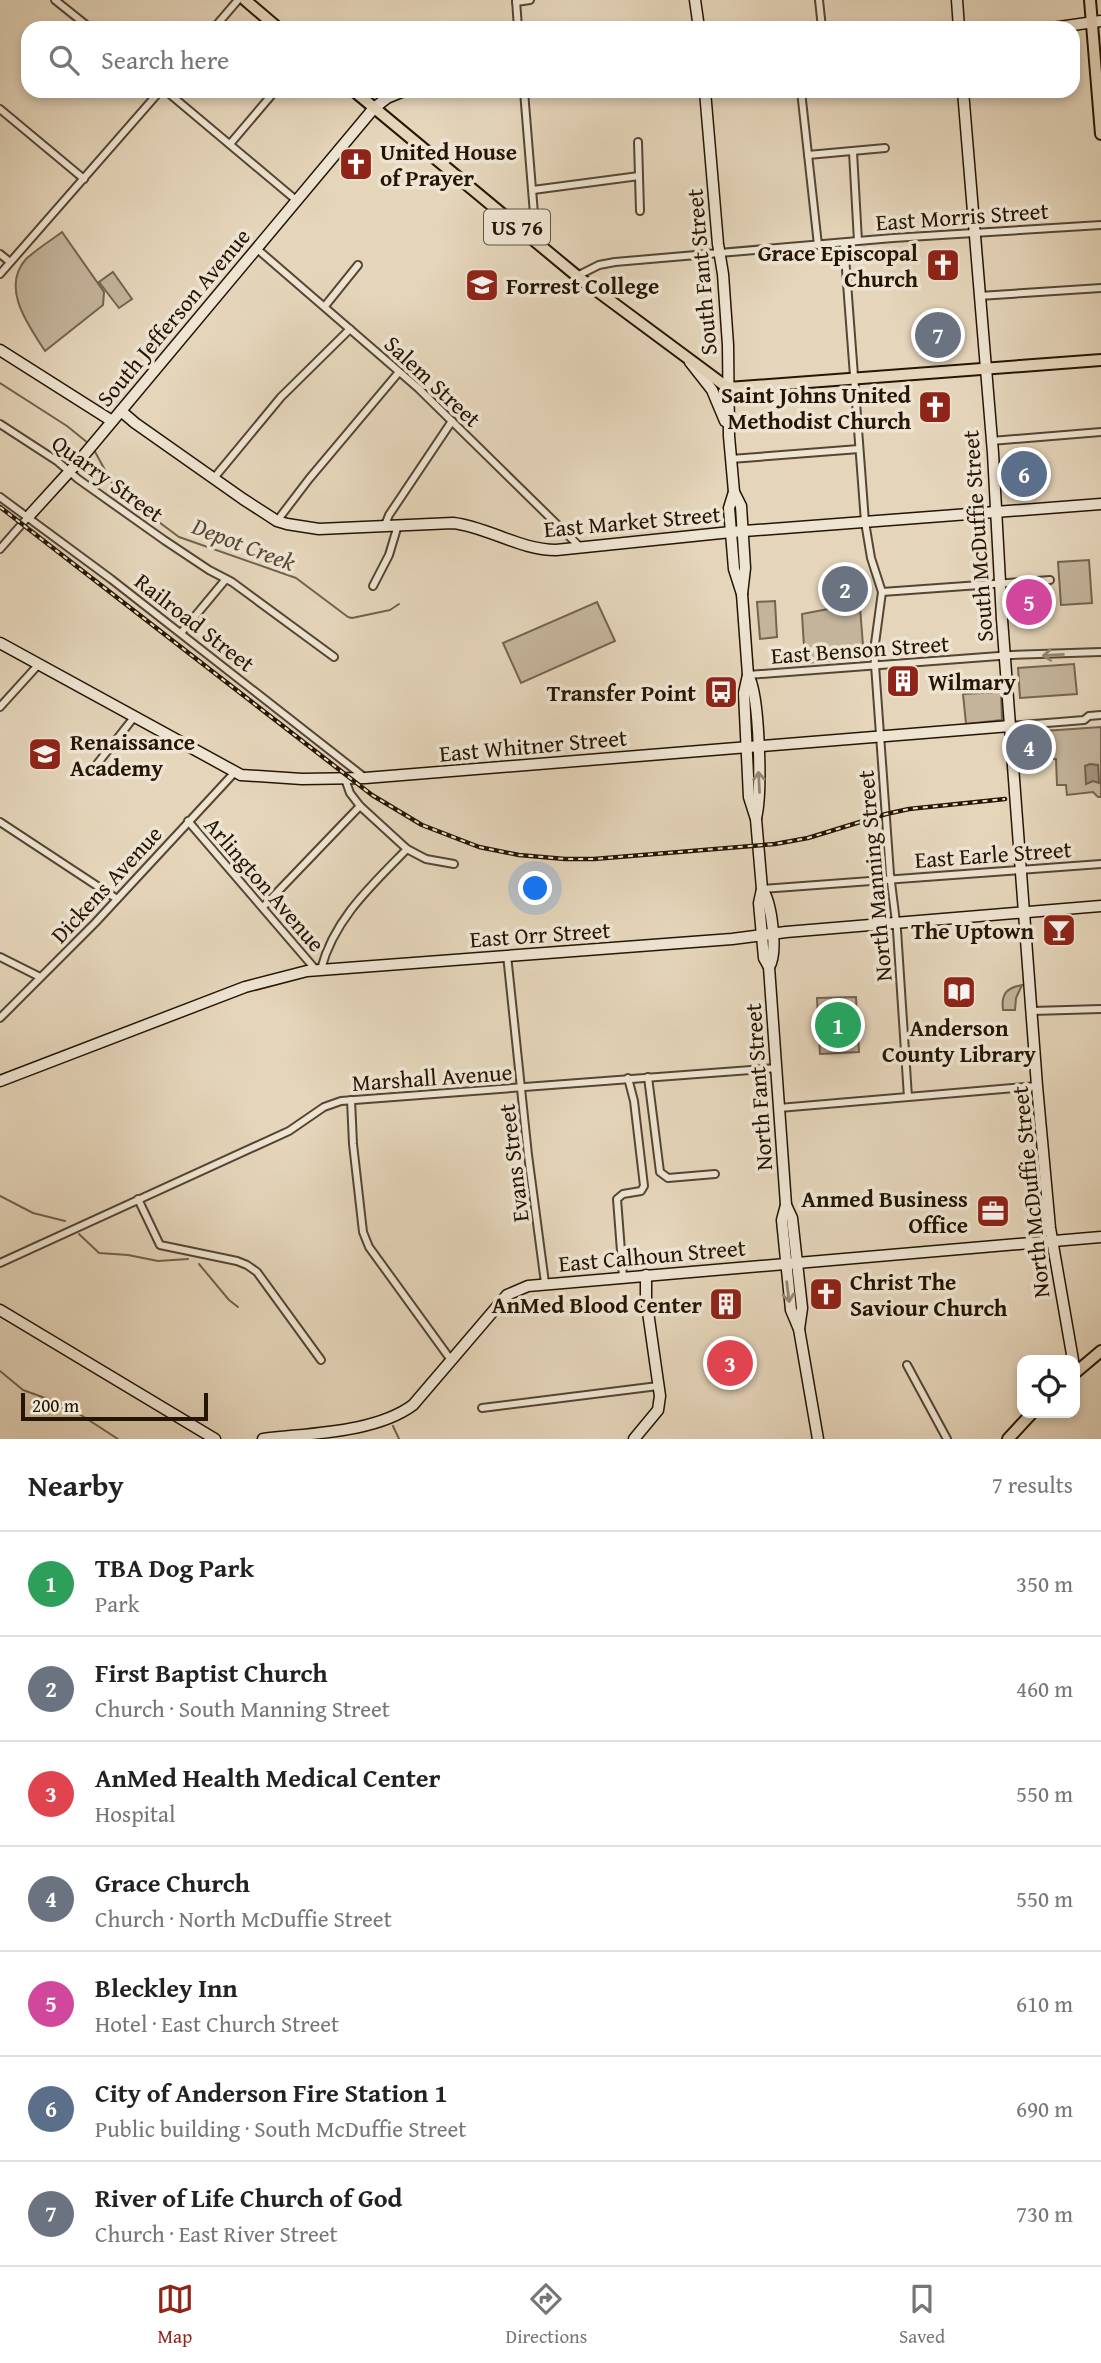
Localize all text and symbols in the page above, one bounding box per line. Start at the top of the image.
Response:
search box [21,21,1080,98]
text: Search here [101,40,229,79]
icon: search [45,41,83,79]
place label: United House of Prayer [380,135,517,194]
church icon: United House of Prayer [337,145,375,183]
street label: South Fant Street [677,187,725,357]
street label: East Morris Street [874,193,1050,239]
road number: US 76 [484,210,550,244]
street label: South Jefferson Avenue [88,221,258,413]
place label: Grace Episcopal Church [758,236,918,295]
church icon: Grace Episcopal Church [924,246,962,284]
school or university icon: Forrest College [463,266,501,304]
place label: Forrest College [506,269,659,302]
pin: 7 [915,309,961,361]
street label: Salem Street [377,328,489,434]
place label: Saint Johns United Methodist Church [721,378,912,437]
church icon: Saint Johns United Methodist Church [916,388,954,426]
street label: Quarry Street [45,426,171,530]
street label: South McDuffie Street [953,429,1001,643]
pin: 6 [1001,448,1047,500]
street label: East Market Street [542,497,722,545]
water label: Depot Creek [186,508,301,580]
pin: 2 [822,563,868,615]
street label: Railroad Street [128,565,262,679]
pin: 5 [1006,576,1052,628]
street label: East Benson Street [770,626,950,672]
one-way arrow [1041,648,1064,661]
building icon: Wilmary [884,662,922,700]
place label: Wilmary [928,665,1016,698]
bus stop icon: Transfer Point [702,673,740,711]
place label: Transfer Point [547,676,696,709]
street label: East Whitner Street [438,720,628,770]
pin: 4 [1006,721,1052,773]
place label: Renaissance Academy [70,725,195,784]
school or university icon: Renaissance Academy [26,735,64,773]
street label: North Manning Street [848,769,900,983]
one-way arrow [753,771,766,794]
street label: Arlington Avenue [197,809,333,959]
street label: Dickens Avenue [43,818,169,950]
street label: East Earle Street [913,832,1073,876]
your location [518,871,552,905]
bar icon: The Uptown [1040,911,1078,949]
street label: East Orr Street [469,913,611,955]
place label: The Uptown [911,914,1034,947]
library icon: Anderson County Library [940,973,978,1011]
pin: 1 [815,999,861,1051]
street label: North Fant Street [736,1002,780,1172]
place label: Anderson County Library [882,1011,1036,1070]
street label: Marshall Avenue [351,1055,513,1099]
street label: North McDuffie Street [1002,1084,1058,1300]
street label: Evans Street [489,1102,537,1224]
place label: Anmed Business Office [801,1182,968,1241]
office icon: Anmed Business Office [974,1192,1012,1230]
street label: East Calhoun Street [557,1230,747,1280]
place label: Christ The Saviour Church [850,1265,1008,1324]
church icon: Christ The Saviour Church [807,1275,845,1313]
one-way arrow [782,1280,795,1303]
building icon: AnMed Blood Center [707,1285,745,1323]
place label: AnMed Blood Center [492,1288,702,1321]
pin: 3 [707,1337,753,1389]
map controls [1017,1355,1080,1418]
button: locate [1017,1355,1080,1418]
scale bar [21,1390,208,1422]
text: 200 m [32,1391,79,1419]
text: Nearby [28,1463,124,1507]
text: 7 results [992,1468,1073,1501]
text: TBA Dog Park [95,1548,254,1587]
text: 1 [45,1567,57,1600]
text: 350 m [1016,1567,1073,1600]
text: Park [95,1587,139,1620]
text: First Baptist Church [95,1653,328,1692]
text: 2 [45,1672,57,1705]
text: 460 m [1016,1672,1073,1705]
text: Church · South Manning Street [95,1692,390,1725]
text: AnMed Health Medical Center [95,1758,440,1797]
text: 3 [45,1777,57,1810]
text: 550 m [1016,1777,1073,1810]
text: Hospital [95,1797,175,1830]
text: Grace Church [95,1863,250,1902]
text: 4 [45,1882,57,1915]
text: 550 m [1016,1882,1073,1915]
text: Church · North McDuffie Street [95,1902,392,1935]
text: Bleckley Inn [95,1968,238,2007]
text: 5 [45,1987,57,2020]
text: 610 m [1016,1987,1073,2020]
text: Hotel · East Church Street [95,2007,339,2040]
text: City of Anderson Fire Station 1 [95,2073,448,2112]
text: 6 [45,2092,57,2125]
text: 690 m [1016,2092,1073,2125]
text: Public building · South McDuffie Street [95,2112,466,2145]
text: River of Life Church of God [95,2178,403,2217]
text: 7 [45,2197,57,2230]
text: 730 m [1016,2197,1073,2230]
text: Church · East River Street [95,2217,338,2250]
tab: Map [156,2280,194,2350]
tab: Directions [506,2280,587,2350]
tab: Saved [899,2280,945,2350]

